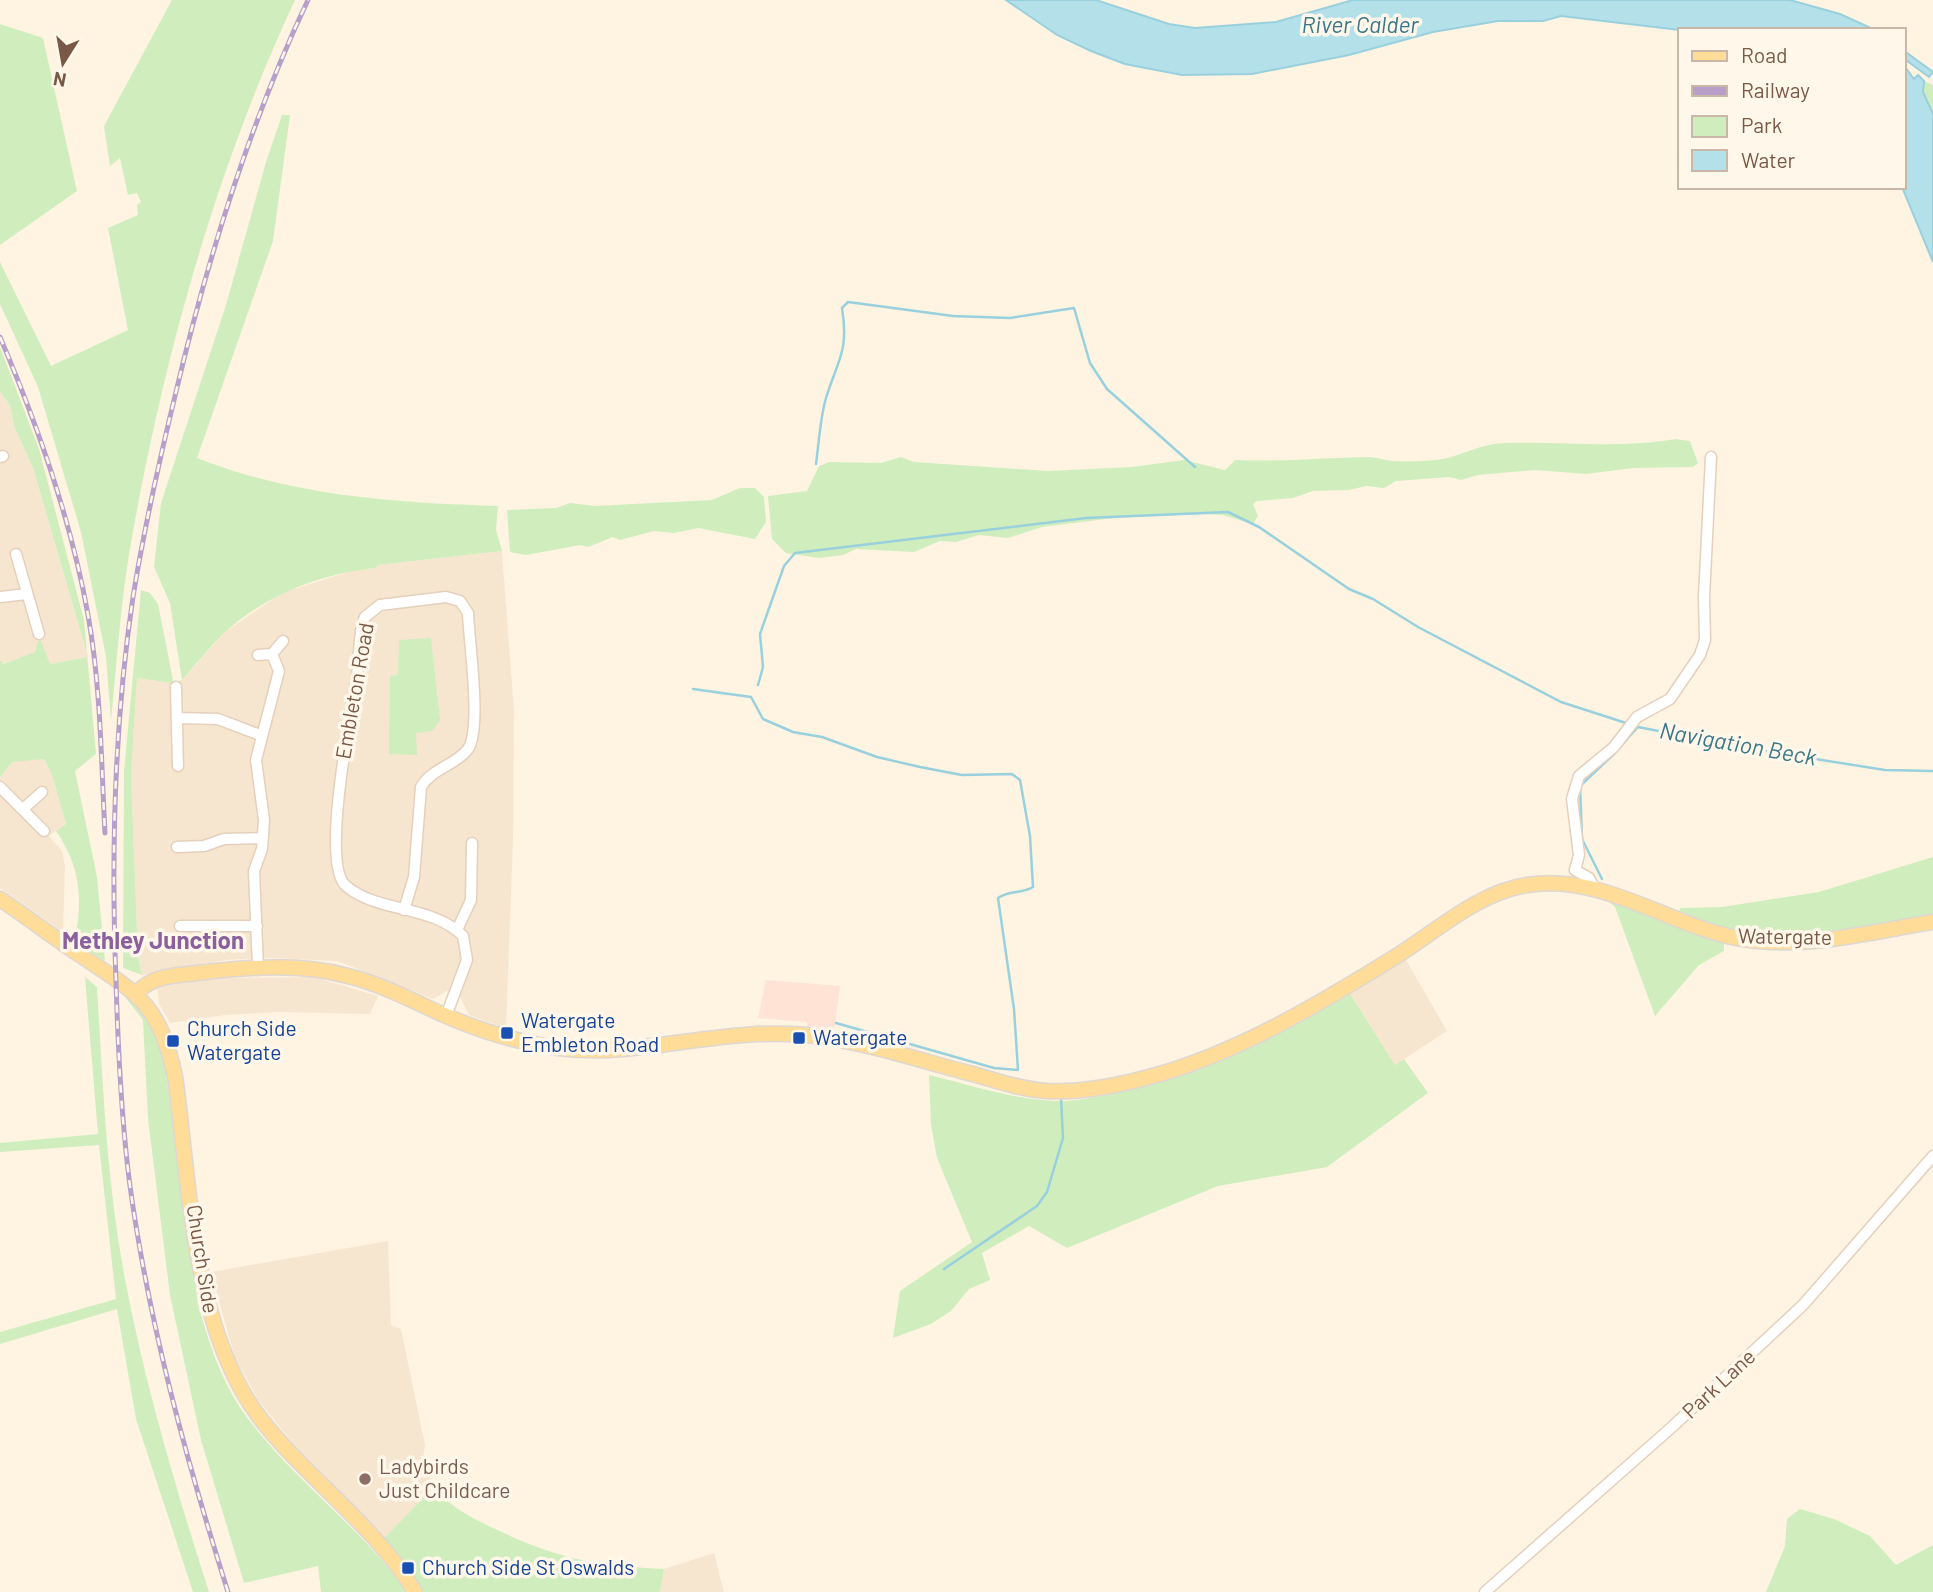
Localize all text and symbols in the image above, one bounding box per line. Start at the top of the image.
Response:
water label: River Calder [1302,10,1419,38]
north arrow [28,28,98,98]
legend [1678,28,1905,189]
text: Road [1741,42,1787,67]
text: N [51,68,68,93]
text: Railway [1741,77,1810,102]
text: Park [1741,112,1782,137]
text: Water [1741,147,1796,172]
street label: Embleton Road [329,621,378,761]
water label: Navigation Beck [1658,715,1819,771]
street label: Watergate [1738,922,1832,949]
district label: Methley Junction [62,925,244,954]
place label: Watergate Embleton Road [521,1007,659,1056]
place label: Church Side Watergate [187,1015,297,1064]
place label: Watergate [813,1024,907,1049]
marker: Watergate Embleton Road [499,1025,515,1041]
marker: Watergate [791,1030,807,1046]
marker: Church Side Watergate [165,1033,181,1049]
street label: Church Side [183,1203,224,1315]
street label: Park Lane [1676,1343,1760,1423]
place label: Ladybirds Just Childcare [379,1453,510,1502]
marker: Ladybirds Just Childcare [357,1471,373,1487]
place label: Church Side St Oswalds [422,1554,634,1579]
marker: Church Side St Oswalds [400,1560,416,1576]

